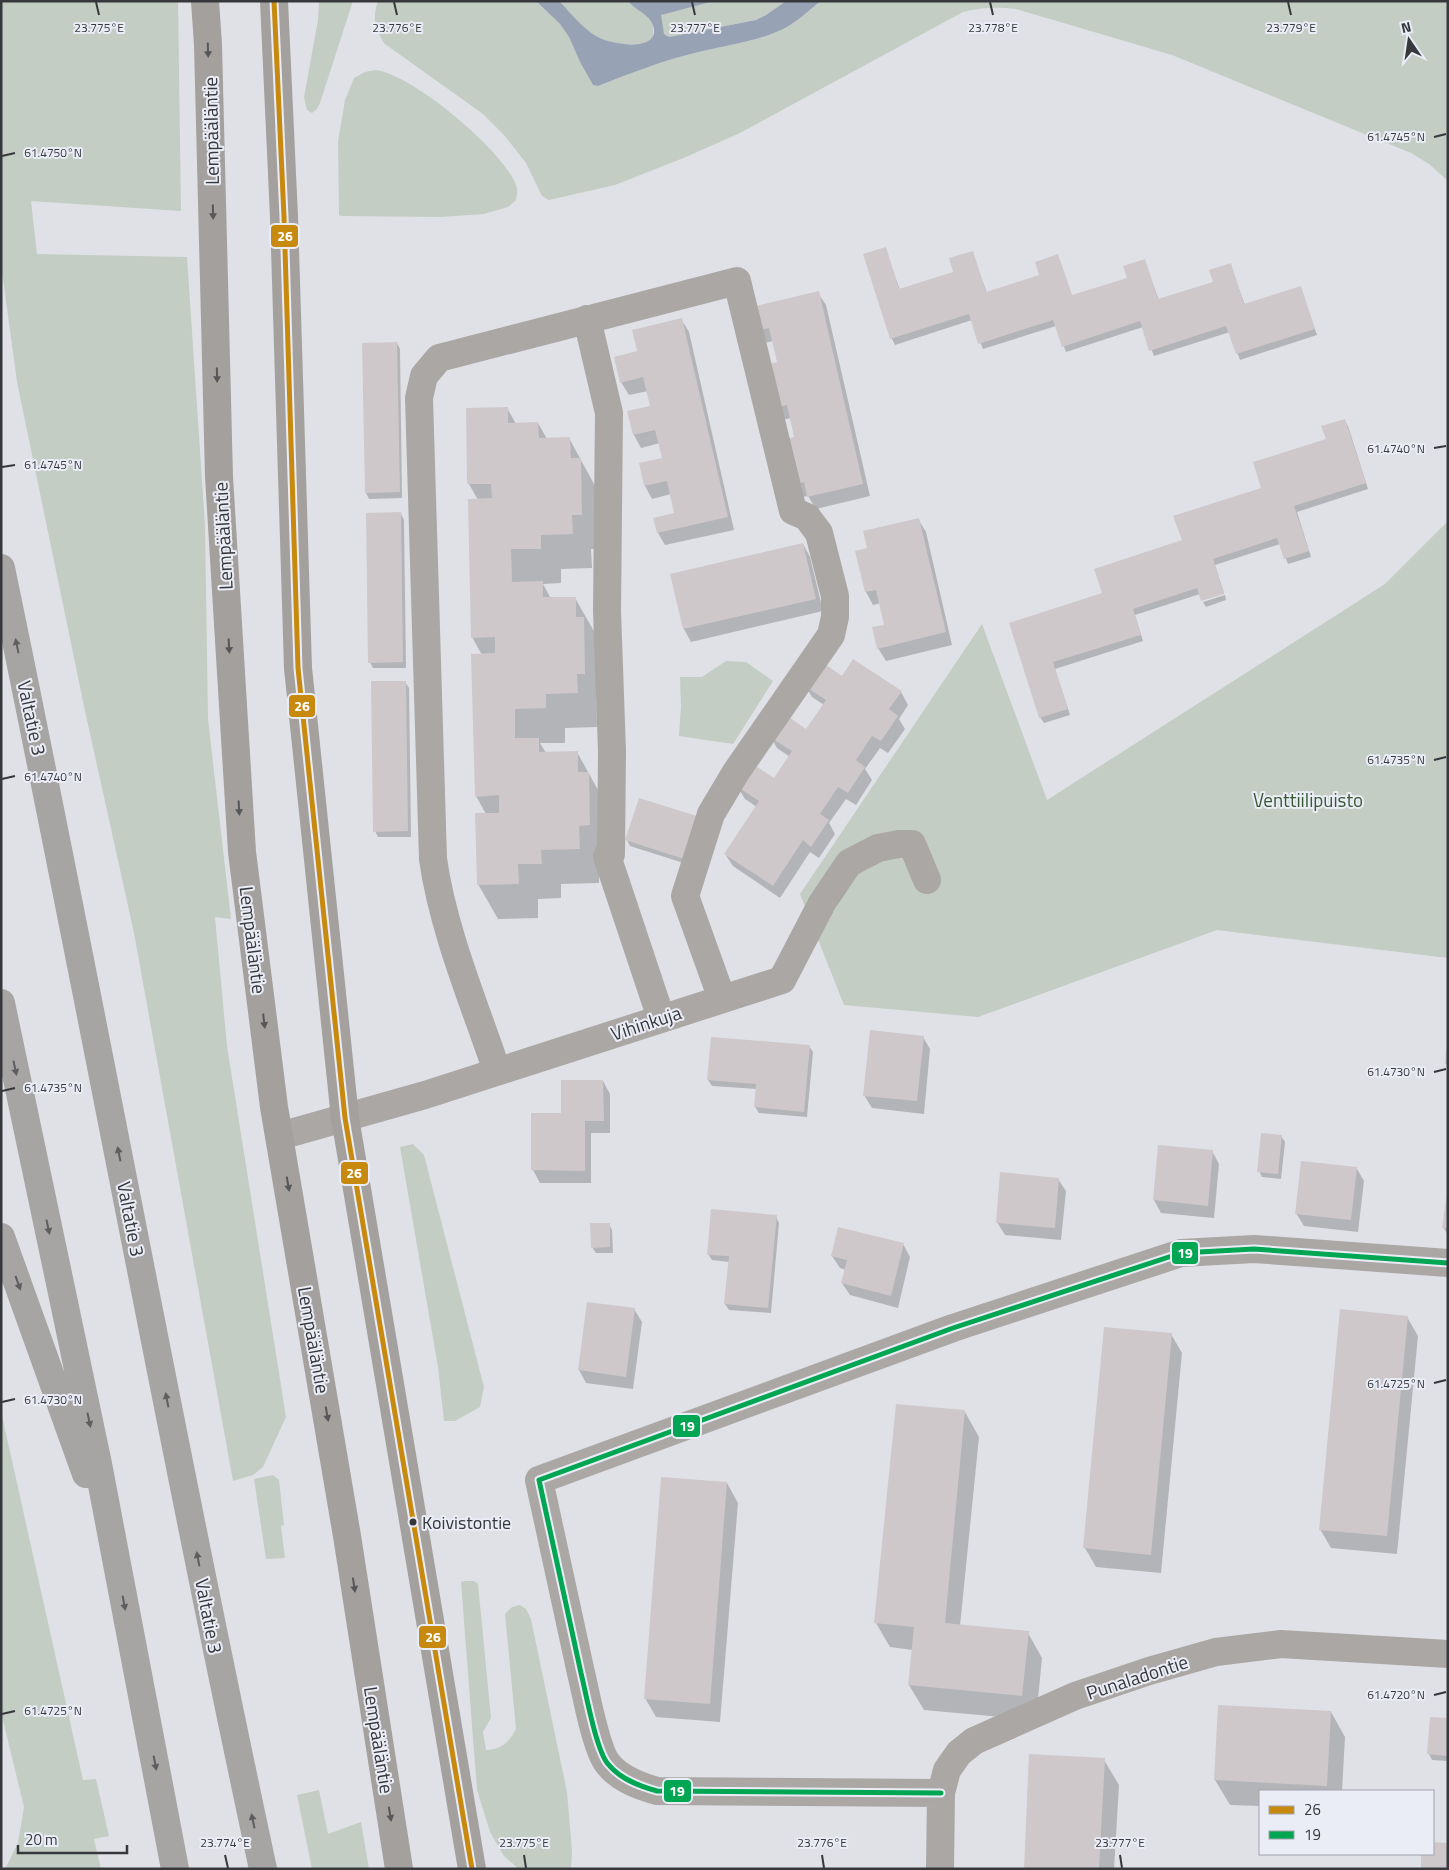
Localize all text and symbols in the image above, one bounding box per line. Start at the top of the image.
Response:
north arrow [1384,15,1434,65]
text: N [1399,16,1413,38]
text: 23.775°E [74,18,124,37]
text: 23.776°E [372,18,422,37]
text: 23.777°E [670,18,720,37]
text: 23.778°E [968,18,1018,37]
text: 23.779°E [1266,18,1316,37]
one-way arrow [205,42,213,58]
street label: Lempääläntie [195,77,226,185]
text: 61.4745°N [1367,127,1425,146]
text: 61.4750°N [24,143,82,162]
one-way arrow [209,205,217,221]
line badge: 26 [270,224,299,248]
text: 26 [277,225,293,246]
one-way arrow [213,367,221,383]
text: 61.4740°N [1367,439,1425,458]
text: 61.4745°N [24,455,82,474]
street label: Lempääläntie [205,481,240,591]
one-way arrow [13,638,21,654]
one-way arrow [226,638,234,654]
street label: Valtatie 3 [10,678,55,758]
line badge: 26 [288,694,316,718]
text: 26 [294,695,310,716]
text: 61.4735°N [1367,750,1425,769]
text: 61.4740°N [24,767,82,786]
park label: Venttiilipuisto [1253,785,1363,814]
one-way arrow [236,800,244,816]
street label: Lempääläntie [233,885,274,995]
street label: Vihinkuja [607,997,685,1048]
one-way arrow [260,1014,268,1030]
one-way arrow [11,1060,19,1076]
text: 61.4730°N [1367,1062,1425,1081]
text: 61.4735°N [24,1078,82,1097]
one-way arrow [115,1147,123,1162]
line badge: 26 [340,1161,369,1185]
text: 26 [346,1162,362,1183]
one-way arrow [285,1177,293,1193]
street label: Valtatie 3 [110,1179,153,1259]
one-way arrow [45,1219,53,1235]
line badge: 19 [1171,1241,1199,1265]
text: 19 [1177,1242,1193,1263]
one-way arrow [14,1276,22,1291]
street label: Lempääläntie [291,1284,338,1396]
text: 61.4725°N [1367,1374,1425,1393]
text: 61.4730°N [24,1390,82,1409]
one-way arrow [163,1392,171,1407]
one-way arrow [323,1406,331,1422]
one-way arrow [85,1413,93,1428]
line badge: 19 [672,1414,701,1438]
text: 19 [679,1415,695,1436]
place label: Koivistontie [422,1509,511,1536]
marker: Koivistontie [408,1517,418,1527]
one-way arrow [194,1551,202,1567]
street label: Valtatie 3 [188,1576,231,1656]
one-way arrow [351,1577,359,1593]
one-way arrow [121,1595,129,1611]
line badge: 26 [418,1625,447,1649]
text: 26 [425,1626,441,1647]
street label: Punaladontie [1082,1646,1192,1707]
street label: Lempääläntie [357,1684,402,1796]
text: 61.4720°N [1367,1685,1425,1704]
text: 61.4725°N [24,1701,82,1720]
one-way arrow [151,1755,159,1771]
line badge: 19 [663,1779,692,1803]
text: 19 [669,1780,685,1801]
legend [1259,1790,1434,1855]
text: 26 [1304,1798,1321,1821]
one-way arrow [386,1807,394,1823]
one-way arrow [248,1813,256,1829]
scale bar [18,1822,126,1854]
text: 19 [1304,1823,1321,1846]
text: 20 m [25,1828,58,1851]
text: 23.774°E [200,1833,250,1852]
text: 23.775°E [499,1833,549,1852]
text: 23.776°E [797,1833,847,1852]
text: 23.777°E [1095,1833,1145,1852]

